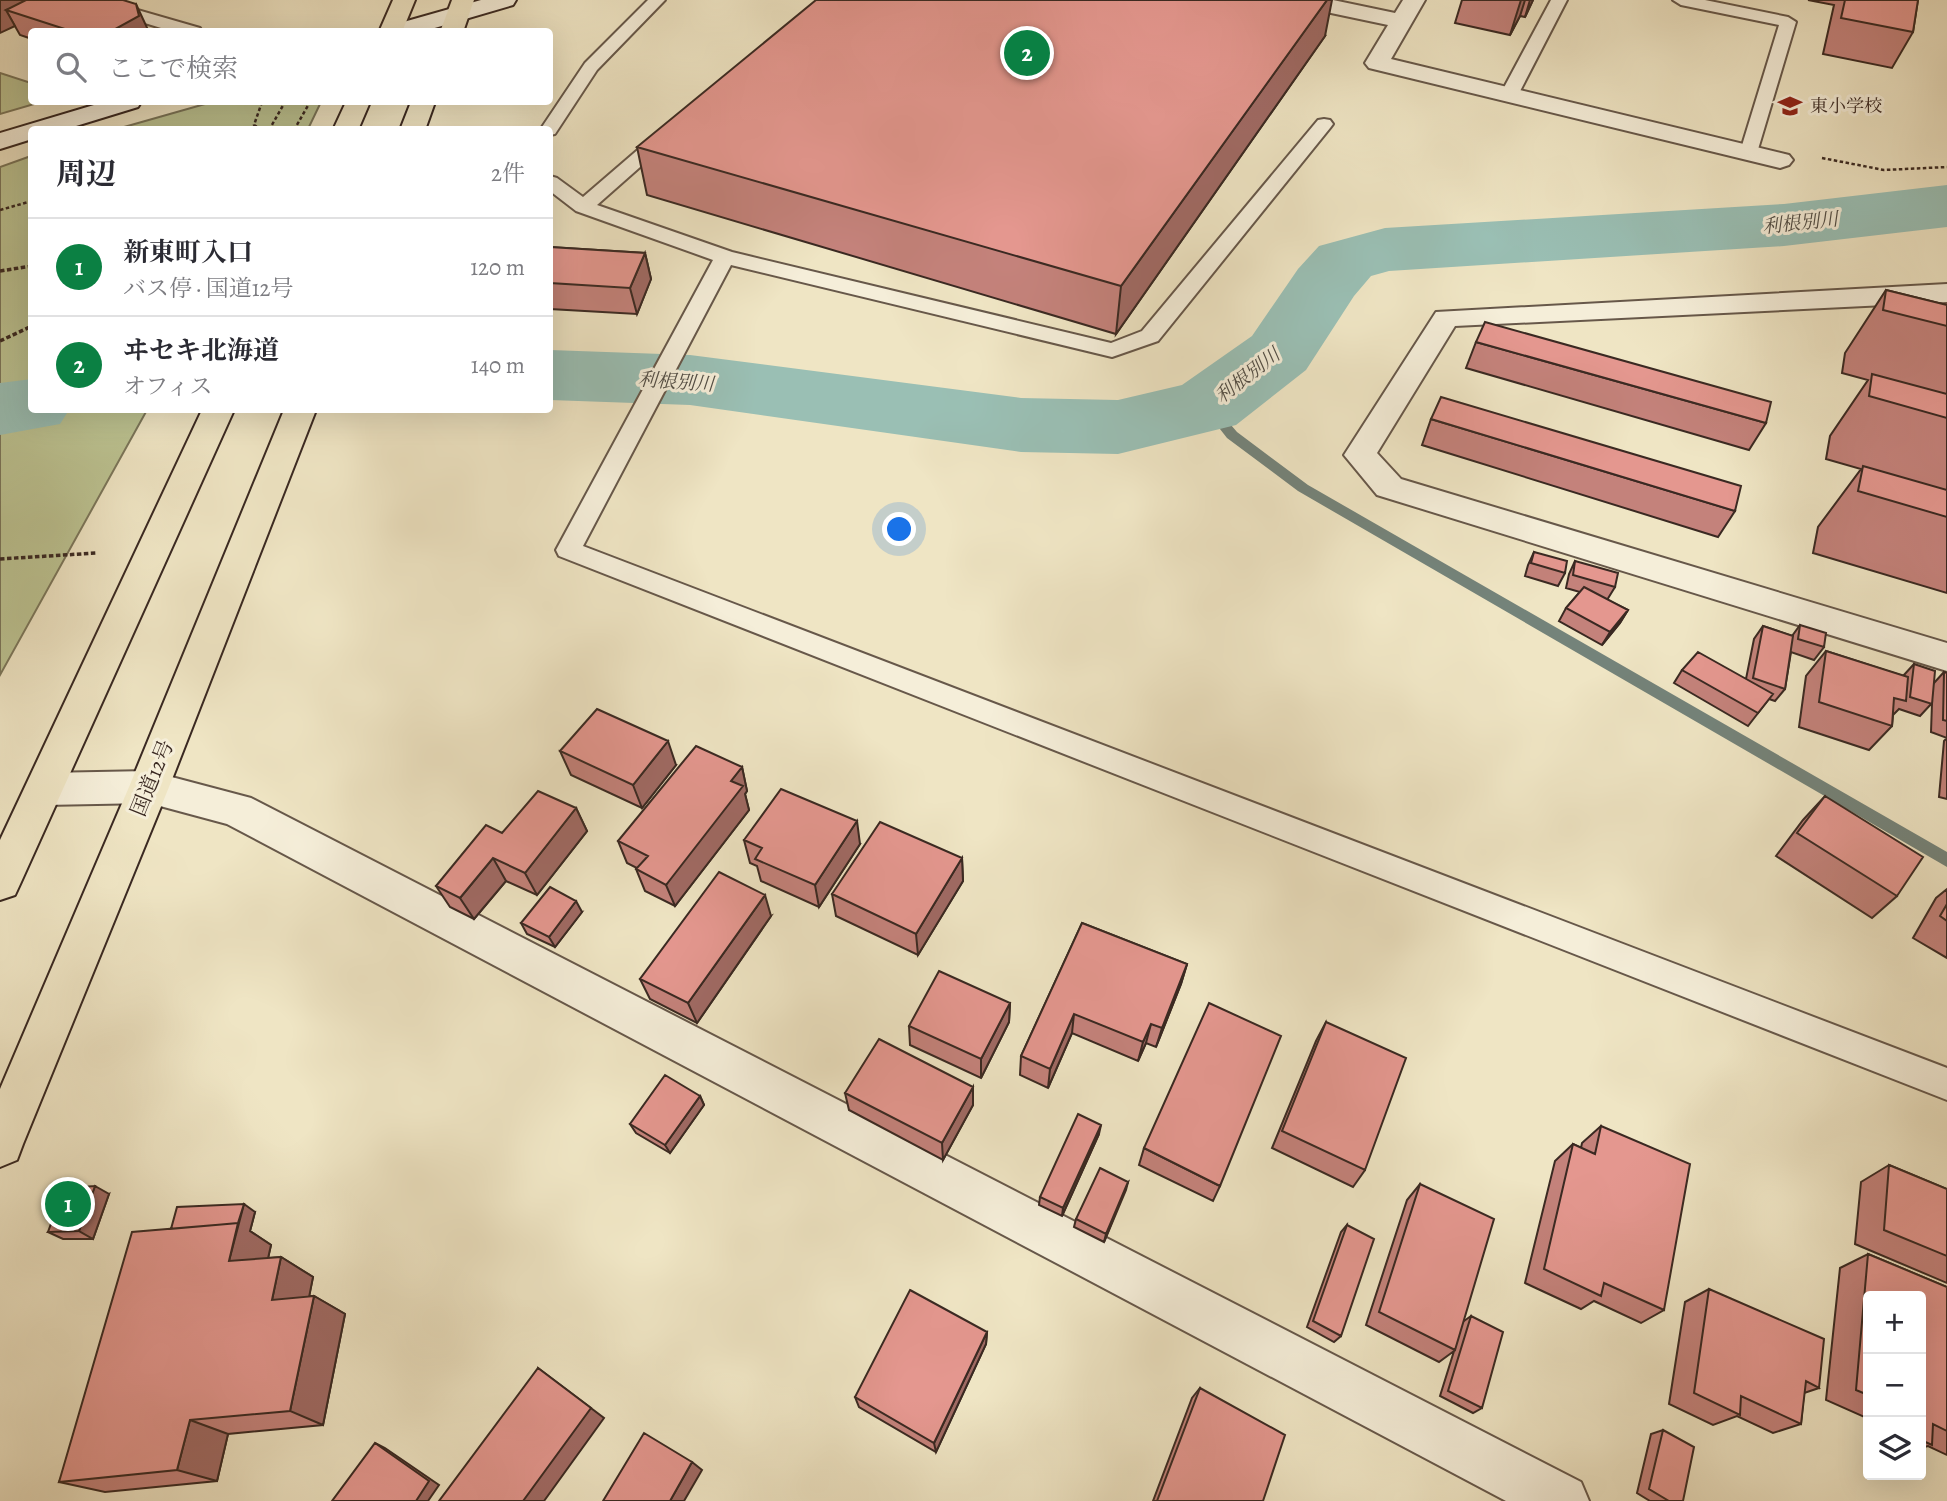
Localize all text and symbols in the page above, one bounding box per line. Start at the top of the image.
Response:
pin: 2 [1004,27,1050,79]
search box [28,28,553,105]
icon: search [52,48,90,86]
text: ここで検索 [108,51,238,86]
school or university icon: 東小学校 [1776,92,1804,120]
place label: 東小学校 [1810,94,1882,118]
text: 周辺 [56,154,116,194]
text: 2件 [491,158,525,189]
water label: 利根別川 [1761,206,1841,240]
text: 新東町入口 [123,235,253,270]
text: 1 [75,252,83,283]
text: 120 m [470,252,525,283]
text: バス停 · 国道12号 [123,273,293,304]
text: ヰセキ北海道 [123,333,279,368]
water label: 利根別川 [1210,341,1287,409]
text: 2 [73,350,85,381]
text: 140 m [471,350,525,381]
water label: 利根別川 [637,366,717,398]
text: オフィス [123,371,212,402]
your location [882,512,916,546]
street label: 国道12号 [124,736,180,820]
pin: 1 [45,1178,91,1230]
map controls [1863,1291,1926,1480]
button: + [1863,1291,1926,1354]
button: − [1863,1354,1926,1417]
button: layers [1863,1417,1926,1480]

